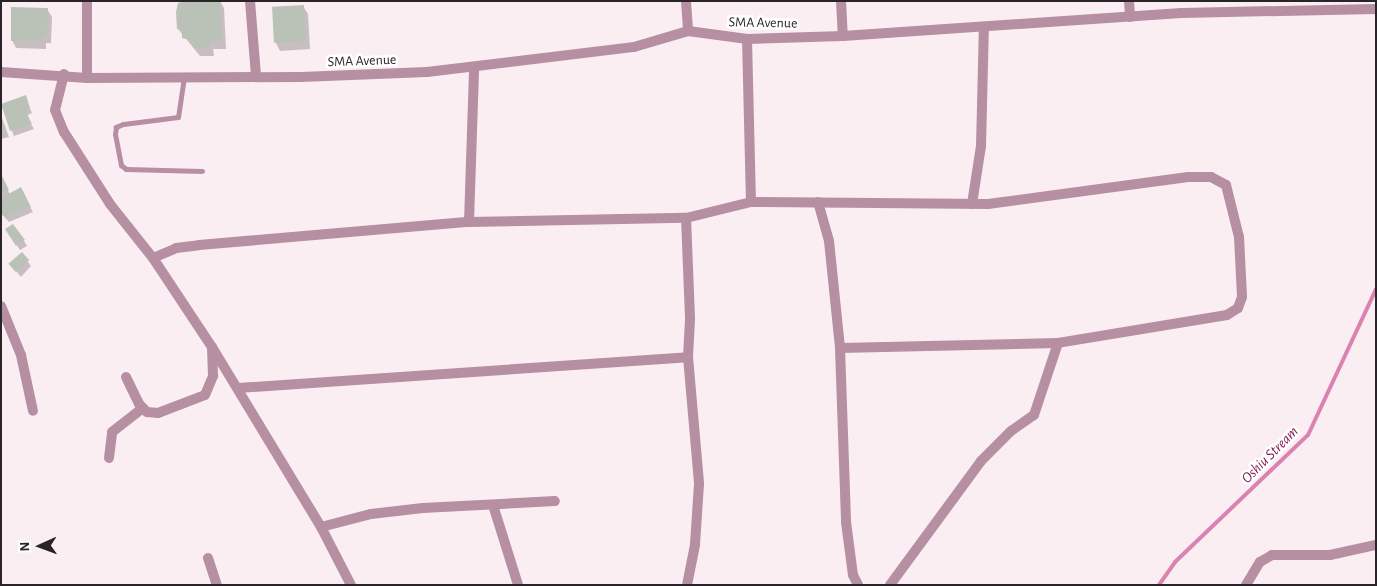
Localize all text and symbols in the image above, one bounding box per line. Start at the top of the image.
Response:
street label: SMA Avenue [728,14,798,32]
street label: SMA Avenue [327,51,397,71]
water label: Oshiu Stream [1238,423,1302,487]
north arrow [15,521,65,571]
text: N [18,541,32,552]

